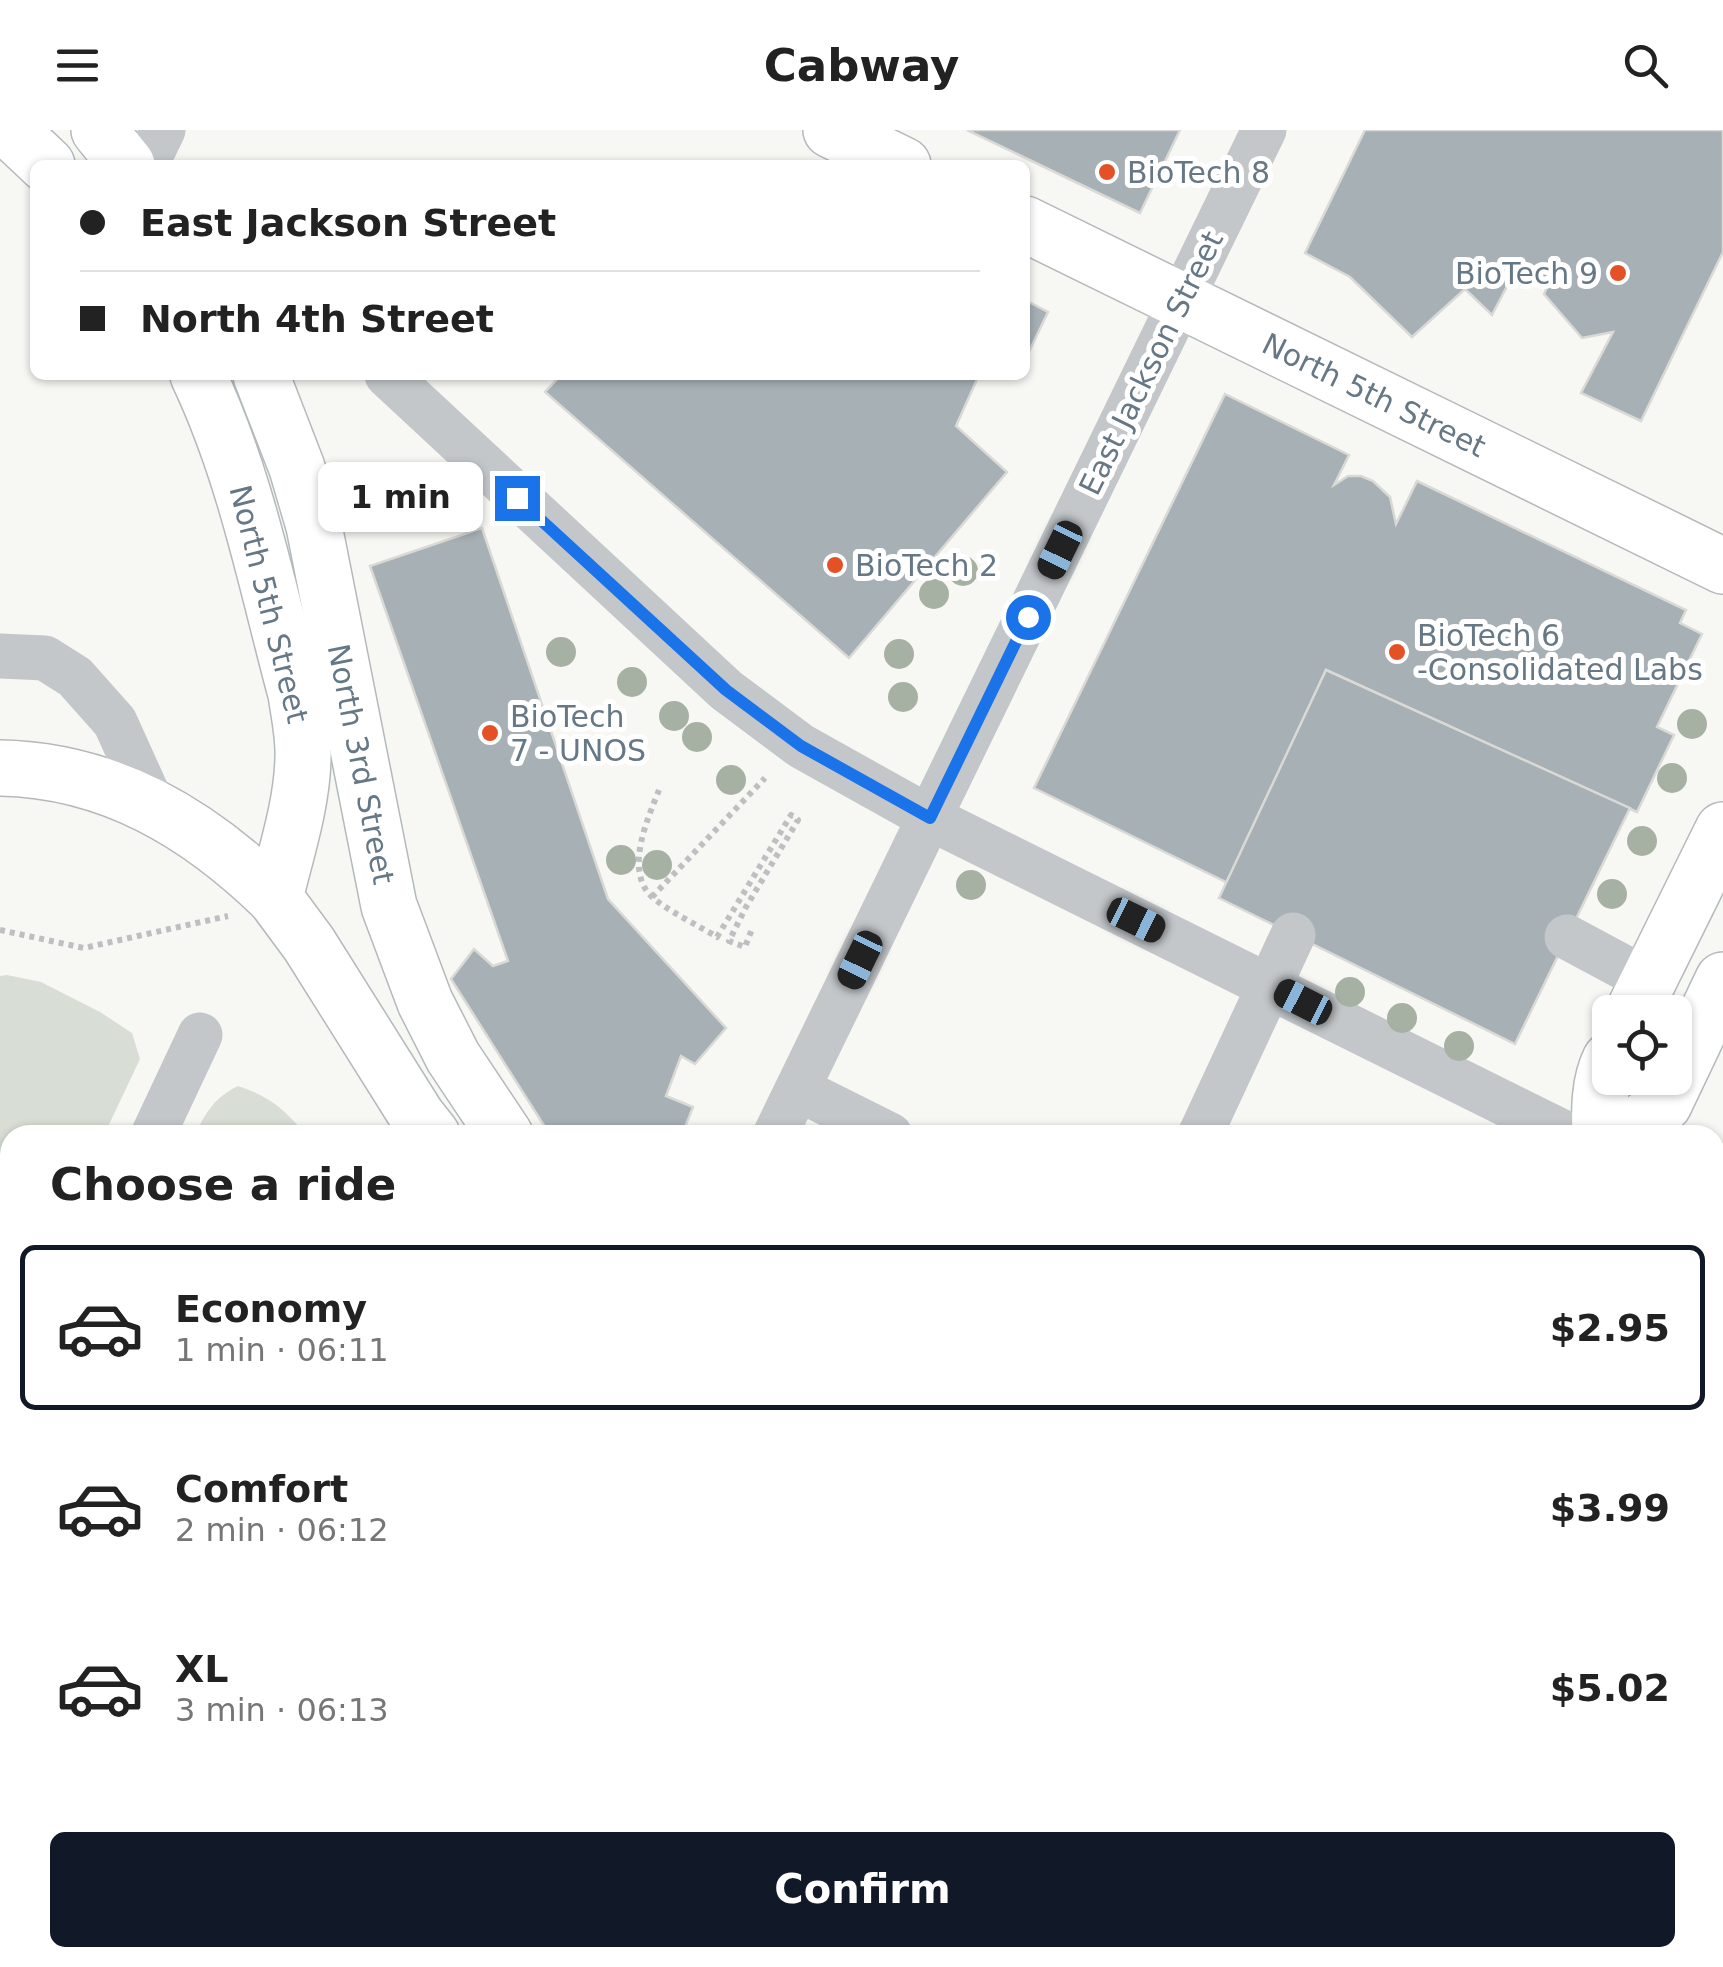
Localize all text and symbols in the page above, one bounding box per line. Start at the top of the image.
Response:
icon: menu [50,38,105,93]
icon: search [1618,38,1673,93]
text: Cabway [764,39,959,92]
place label: BioTech 8 [1127,155,1270,190]
marker: BioTech 8 [1096,161,1118,183]
text: East Jackson Street [140,201,556,245]
street label: East Jackson Street [1072,225,1230,501]
place label: BioTech 9 [1455,256,1598,291]
marker: BioTech 9 [1607,262,1629,284]
text: North 4th Street [140,297,494,341]
street label: North 5th Street [1257,326,1492,464]
callout: 1 min [317,463,482,533]
route end [495,476,540,521]
text: 1 min [350,478,451,516]
street label: North 5th Street [223,481,316,727]
car [1033,516,1087,584]
place label: BioTech 2 [855,548,998,583]
marker: BioTech 2 [824,554,846,576]
route start [1006,595,1051,640]
place label: BioTech 6 -Consolidated Labs [1417,618,1703,687]
street label: North 3rd Street [321,641,402,887]
marker: BioTech 6 -Consolidated Labs [1386,641,1408,663]
place label: BioTech 7 - UNOS [510,699,646,768]
marker: BioTech 7 - UNOS [479,722,501,744]
car [1102,893,1170,947]
car [833,926,887,994]
car [1269,975,1337,1029]
map controls [1592,995,1692,1095]
button: locate [1592,995,1692,1095]
text: Choose a ride [50,1158,396,1211]
icon: car [55,1283,145,1373]
text: Economy [175,1287,367,1331]
text: $2.95 [1550,1306,1670,1350]
text: 1 min · 06:11 [175,1331,389,1369]
icon: car [55,1463,145,1553]
text: Comfort [175,1467,348,1511]
text: $3.99 [1550,1486,1670,1530]
text: 2 min · 06:12 [175,1511,389,1549]
icon: car [55,1643,145,1733]
text: XL [175,1647,229,1691]
text: $5.02 [1550,1666,1670,1710]
text: 3 min · 06:13 [175,1691,389,1729]
button: Confirm [50,1832,1675,1947]

